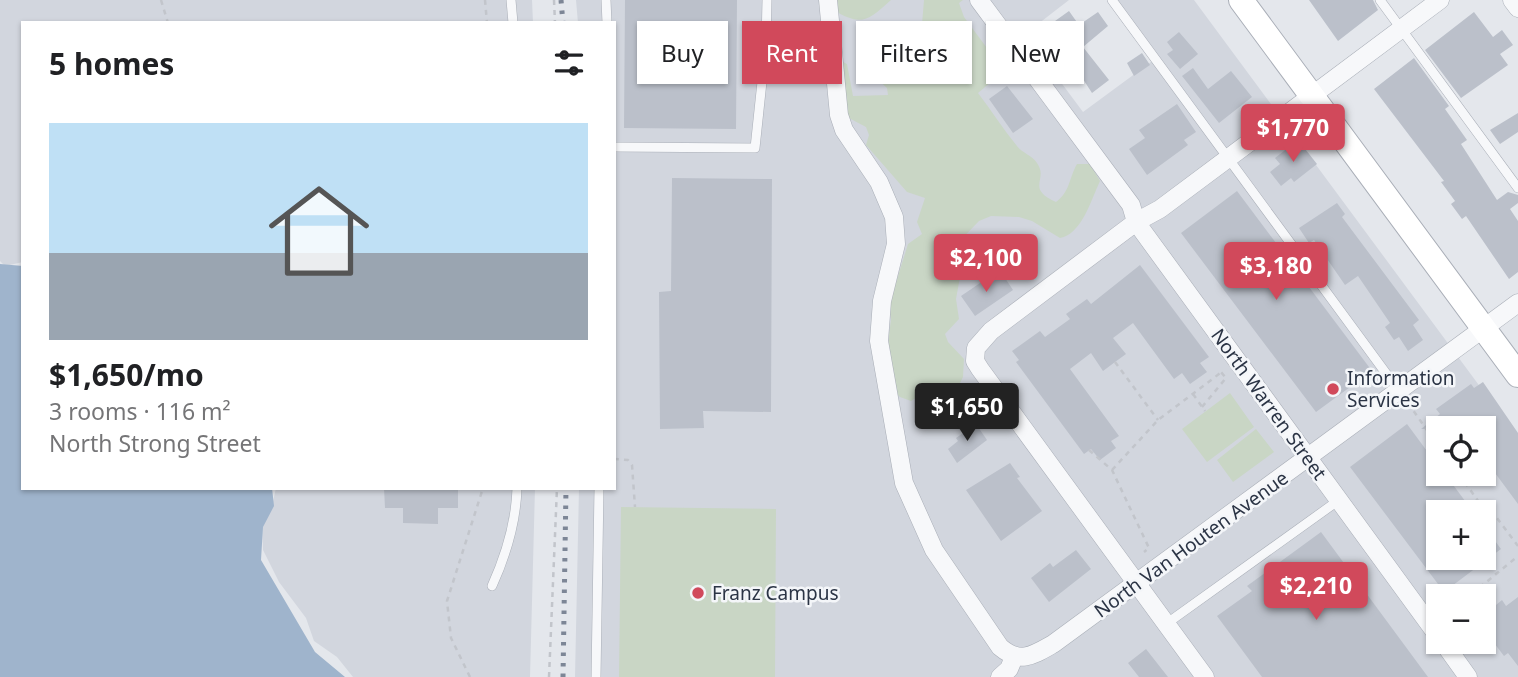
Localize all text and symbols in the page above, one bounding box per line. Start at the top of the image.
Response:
chip: Buy [637,21,728,84]
chip: Rent [742,21,842,84]
chip: Filters [856,21,972,84]
chip: New [986,21,1084,84]
text: 5 homes [49,43,174,84]
icon: filters [550,44,588,82]
pin: $1,770 [1236,104,1350,164]
text: $1,770 [1257,111,1329,143]
icon: home [256,168,382,294]
pin: $2,100 [929,234,1043,294]
text: $2,100 [950,241,1022,273]
pin: $3,180 [1219,243,1333,302]
text: $3,180 [1240,249,1312,281]
street label: North Warren Street [1205,323,1333,485]
text: $1,650/mo [49,354,204,395]
place label: Information Services [1347,365,1454,413]
marker: Information Services [1325,381,1341,397]
pin: $1,650 [910,384,1024,443]
text: $1,650 [931,390,1003,422]
text: 3 rooms · 116 m² [49,395,231,427]
map controls [1426,416,1496,654]
button: locate [1426,416,1496,486]
text: North Strong Street [49,427,261,459]
street label: North Van Houten Avenue [1089,465,1293,623]
button: + [1426,500,1496,570]
pin: $2,210 [1259,562,1373,622]
text: $2,210 [1280,569,1352,601]
place label: Franz Campus [712,580,839,606]
button: − [1426,584,1496,654]
marker: Franz Campus [690,585,706,601]

